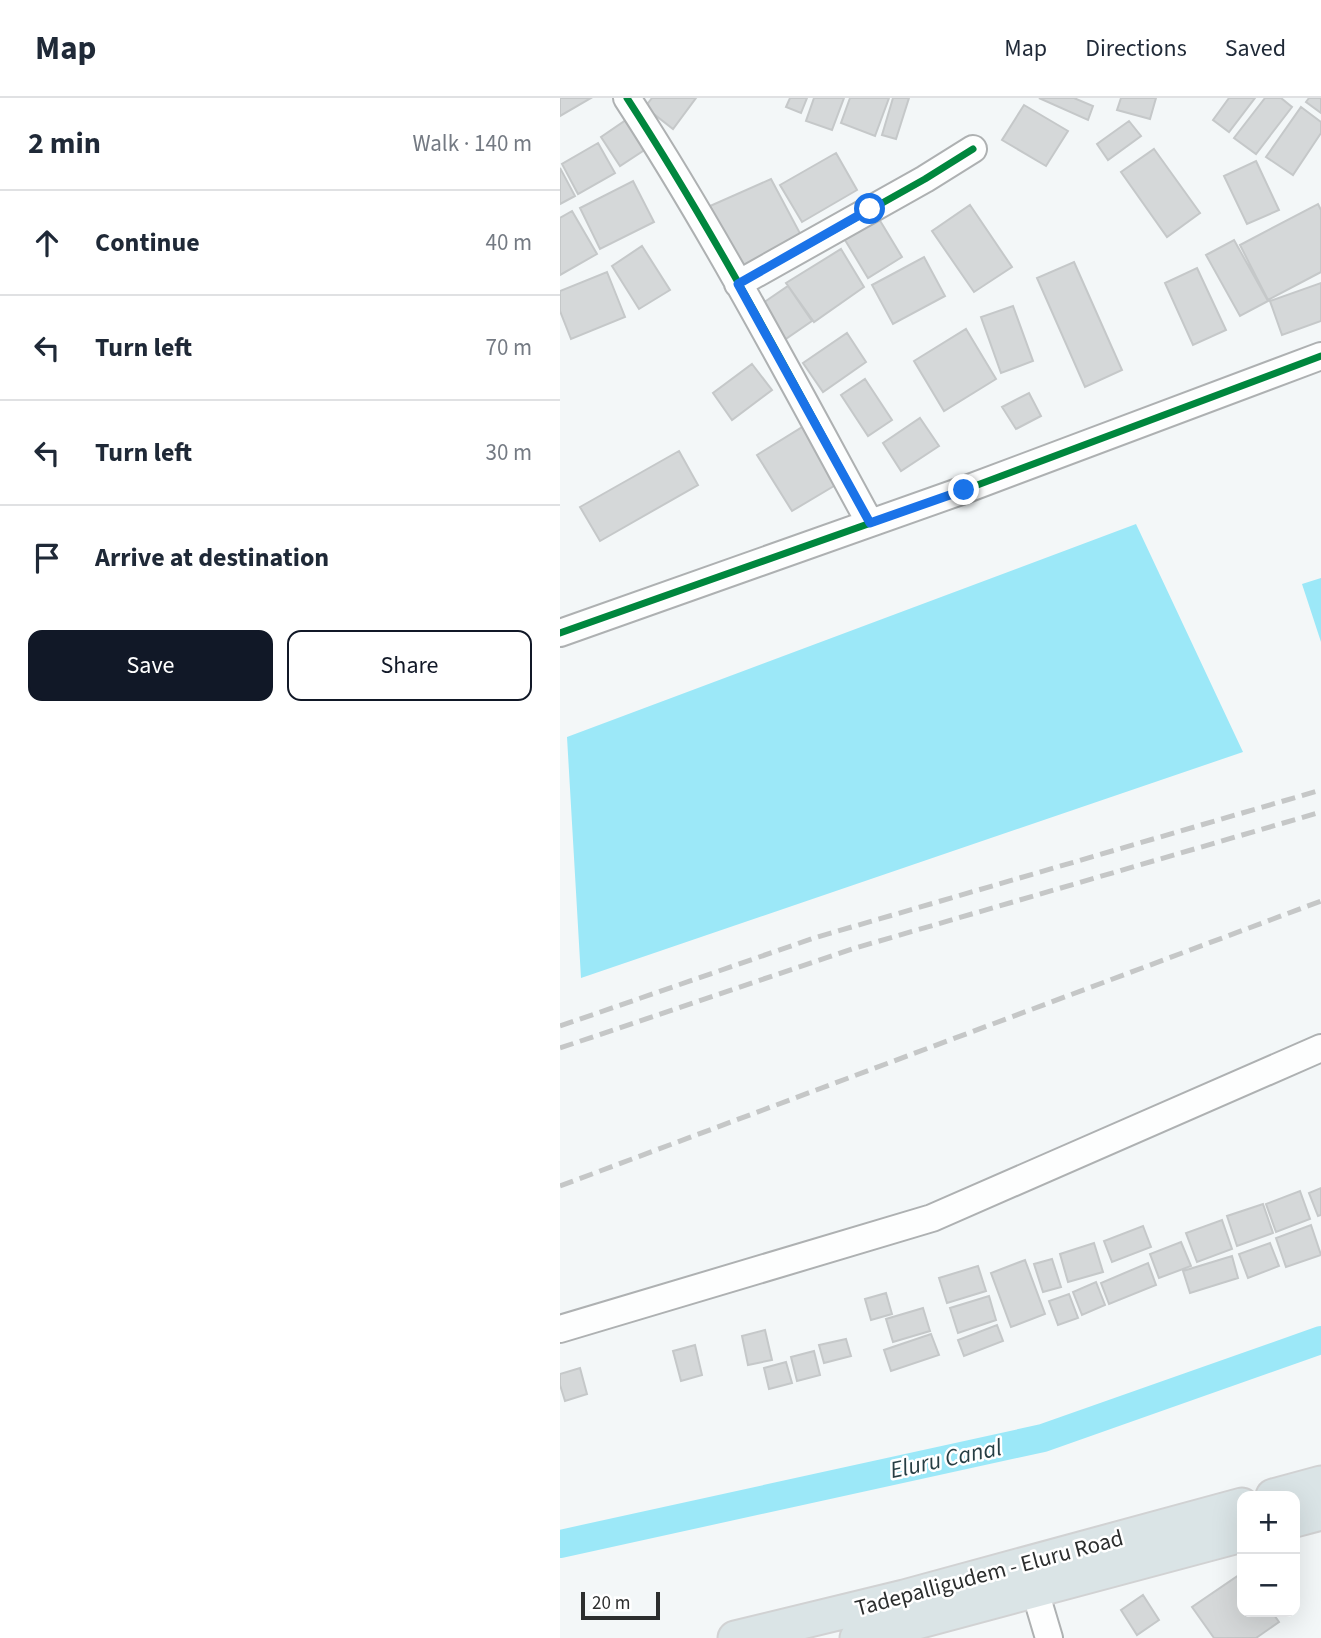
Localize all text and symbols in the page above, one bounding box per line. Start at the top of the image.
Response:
text: Map [35,25,96,72]
text: Map [1004,31,1047,66]
text: Directions [1085,31,1187,66]
text: Saved [1225,31,1286,66]
text: 2 min [28,122,101,165]
text: Walk · 140 m [413,127,532,160]
route start [854,193,885,224]
icon: ahead [28,224,66,262]
text: Continue [95,224,200,261]
text: 40 m [485,226,532,259]
icon: left [28,329,66,367]
text: Turn left [95,329,192,366]
text: 70 m [485,331,532,364]
icon: left [28,434,66,472]
text: Turn left [95,434,192,471]
text: 30 m [485,436,532,469]
route end [948,474,979,505]
icon: arrive [28,539,66,577]
text: Arrive at destination [95,539,329,576]
button: Save [28,630,273,701]
button: Share [287,630,532,701]
water label: Eluru Canal [887,1430,1005,1488]
map controls [1237,1491,1300,1617]
button: + [1237,1491,1300,1554]
street label: Tadepalligudem - Eluru Road [851,1521,1127,1625]
button: − [1237,1554,1300,1617]
scale bar [581,1589,660,1621]
text: 20 m [592,1590,630,1617]

